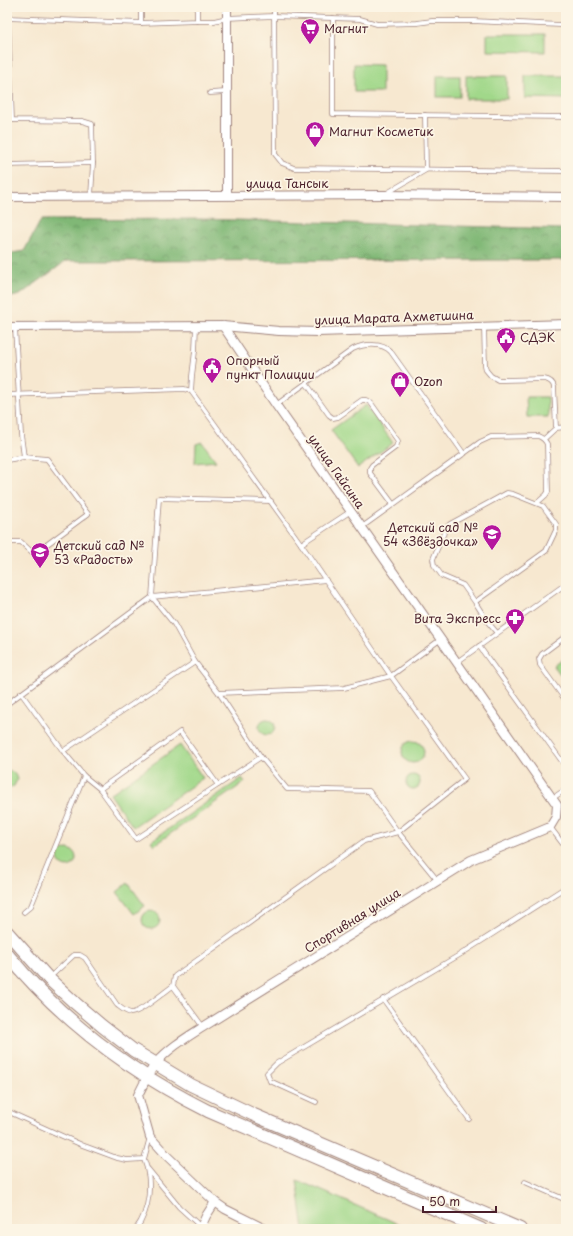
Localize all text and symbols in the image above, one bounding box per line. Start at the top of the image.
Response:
supermarket icon: Магнит [299,17,321,45]
place label: Магнит [324,19,369,37]
shop icon: Магнит Косметик [304,120,326,148]
place label: Магнит Косметик [329,122,434,140]
street label: улица Тансык [246,174,329,192]
street label: улица Марата Ахметшина [314,305,474,329]
public building icon: СДЭК [495,326,517,354]
place label: СДЭК [520,328,555,346]
place label: Опорный пункт Полиции [226,351,315,383]
public building icon: Опорный пункт Полиции [201,356,223,384]
shop icon: Ozon [389,370,411,398]
place label: Ozon [414,372,443,390]
street label: улица Гайсина [305,430,370,512]
place label: Детский сад № 54 «Звёздочка» [383,518,478,550]
school or university icon: Детский сад № 54 «Звёздочка» [481,523,503,551]
place label: Детский сад № 53 «Радость» [53,536,144,568]
school or university icon: Детский сад № 53 «Радость» [29,541,51,569]
pharmacy icon: Вита Экспресс [504,607,526,635]
place label: Вита Экспресс [414,609,501,627]
street label: Спортивная улица [300,883,404,957]
scale bar [423,1188,496,1214]
text: 50 m [429,1192,460,1210]

